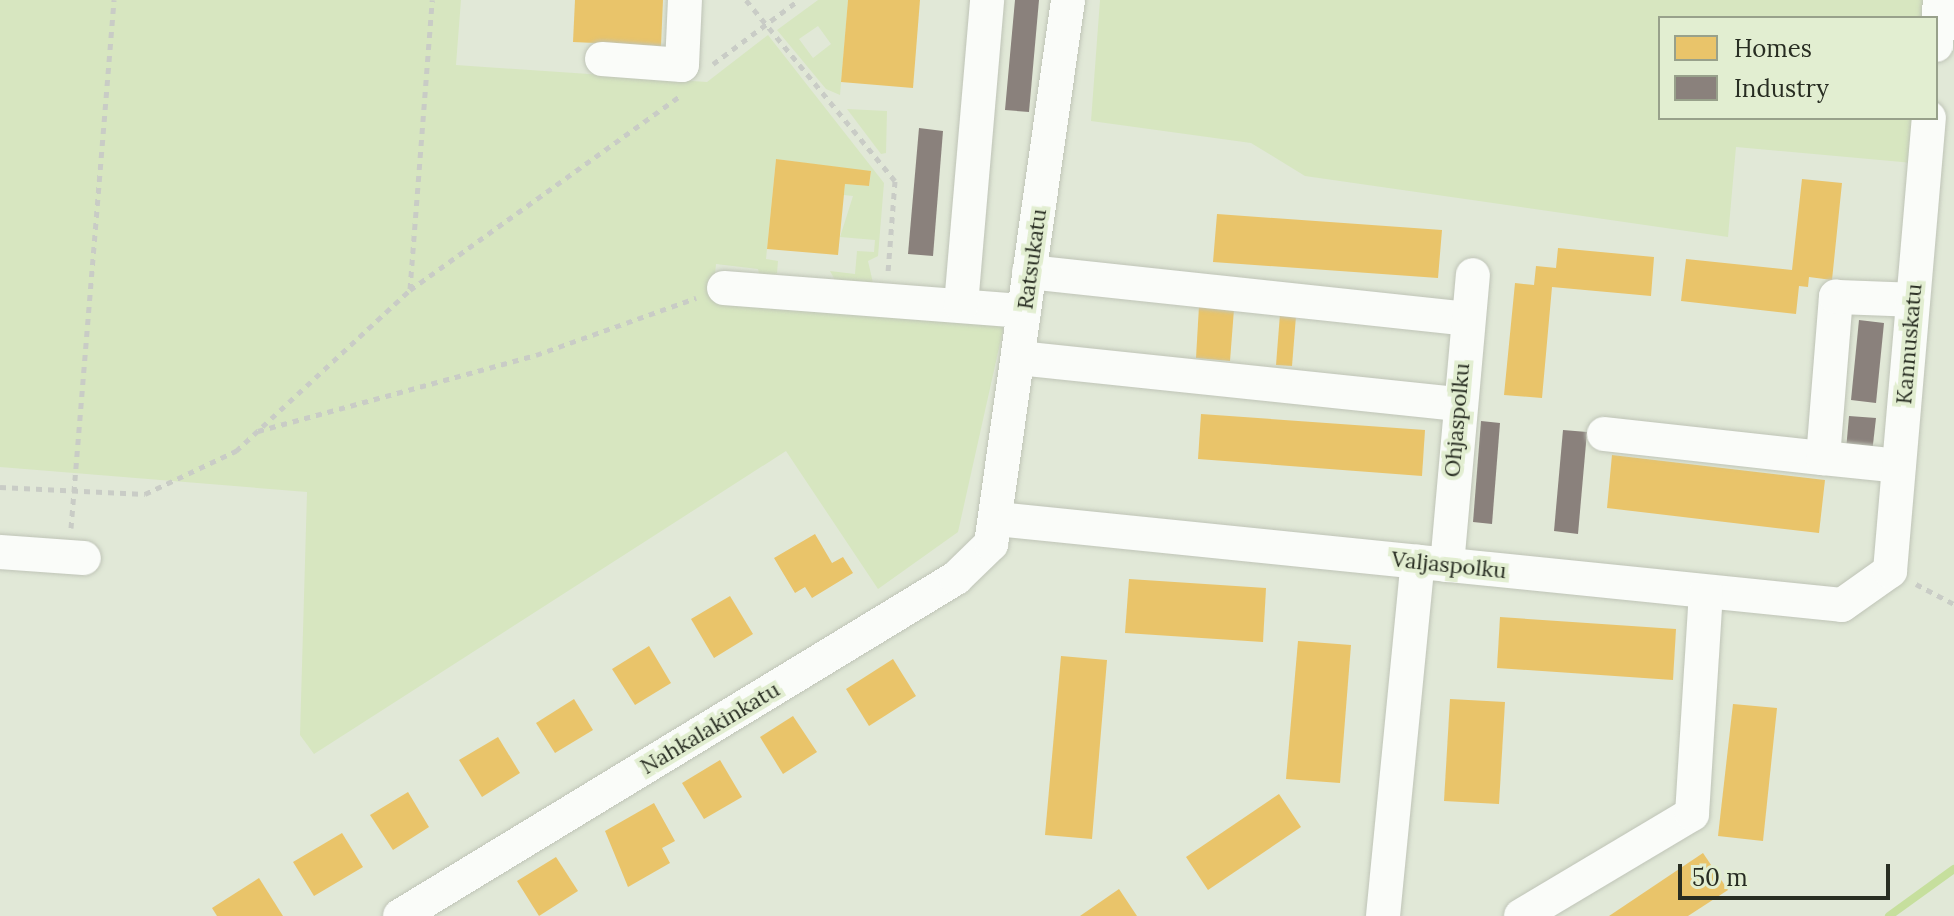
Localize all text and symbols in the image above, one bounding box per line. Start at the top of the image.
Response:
legend [1658,16,1938,120]
text: Homes [1734,33,1812,64]
text: Industry [1734,73,1829,104]
street label: Ratsukatu [1012,207,1052,311]
street label: Kannuskatu [1891,283,1927,405]
street label: Ohjaspolku [1439,362,1475,478]
street label: Valjaspolku [1390,546,1508,584]
street label: Nahkalakinkatu [636,676,784,780]
scale bar [1682,848,1894,898]
text: 50 m [1692,862,1748,893]

